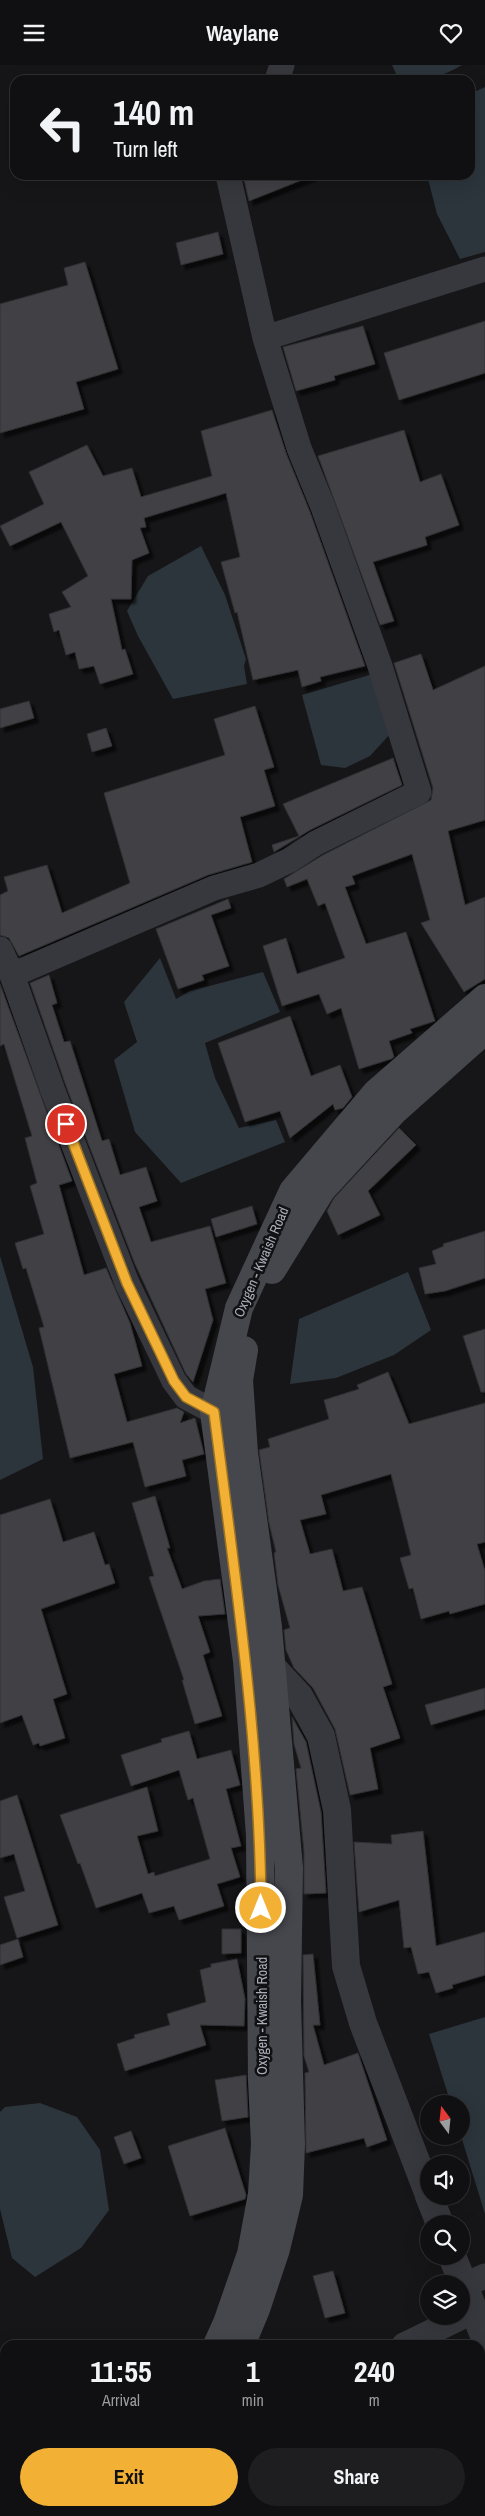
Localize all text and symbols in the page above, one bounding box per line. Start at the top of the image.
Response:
text: Waylane [206,18,279,48]
icon: menu [20,19,48,47]
icon: heart [437,19,465,47]
text: 140 m [113,89,194,136]
icon: left [30,95,95,160]
text: Turn left [113,134,178,164]
pin [45,1103,87,1145]
icon: arrive [52,1110,80,1138]
street label: Oxygen - Kwaish Road [230,1204,292,1320]
position arrow [234,1881,286,1933]
street label: Oxygen - Kwaish Road [253,1957,271,2075]
north arrow [420,2095,470,2145]
map controls [420,2095,470,2325]
button: sound [420,2155,470,2205]
button: search [420,2215,470,2265]
button: layers [420,2275,470,2325]
text: 11:55 [90,2351,152,2391]
text: 1 [246,2351,260,2391]
text: 240 [354,2351,395,2391]
text: Arrival [102,2389,140,2411]
text: min [242,2389,264,2411]
text: m [369,2389,380,2411]
button: Exit [20,2448,238,2506]
button: Share [248,2448,465,2506]

